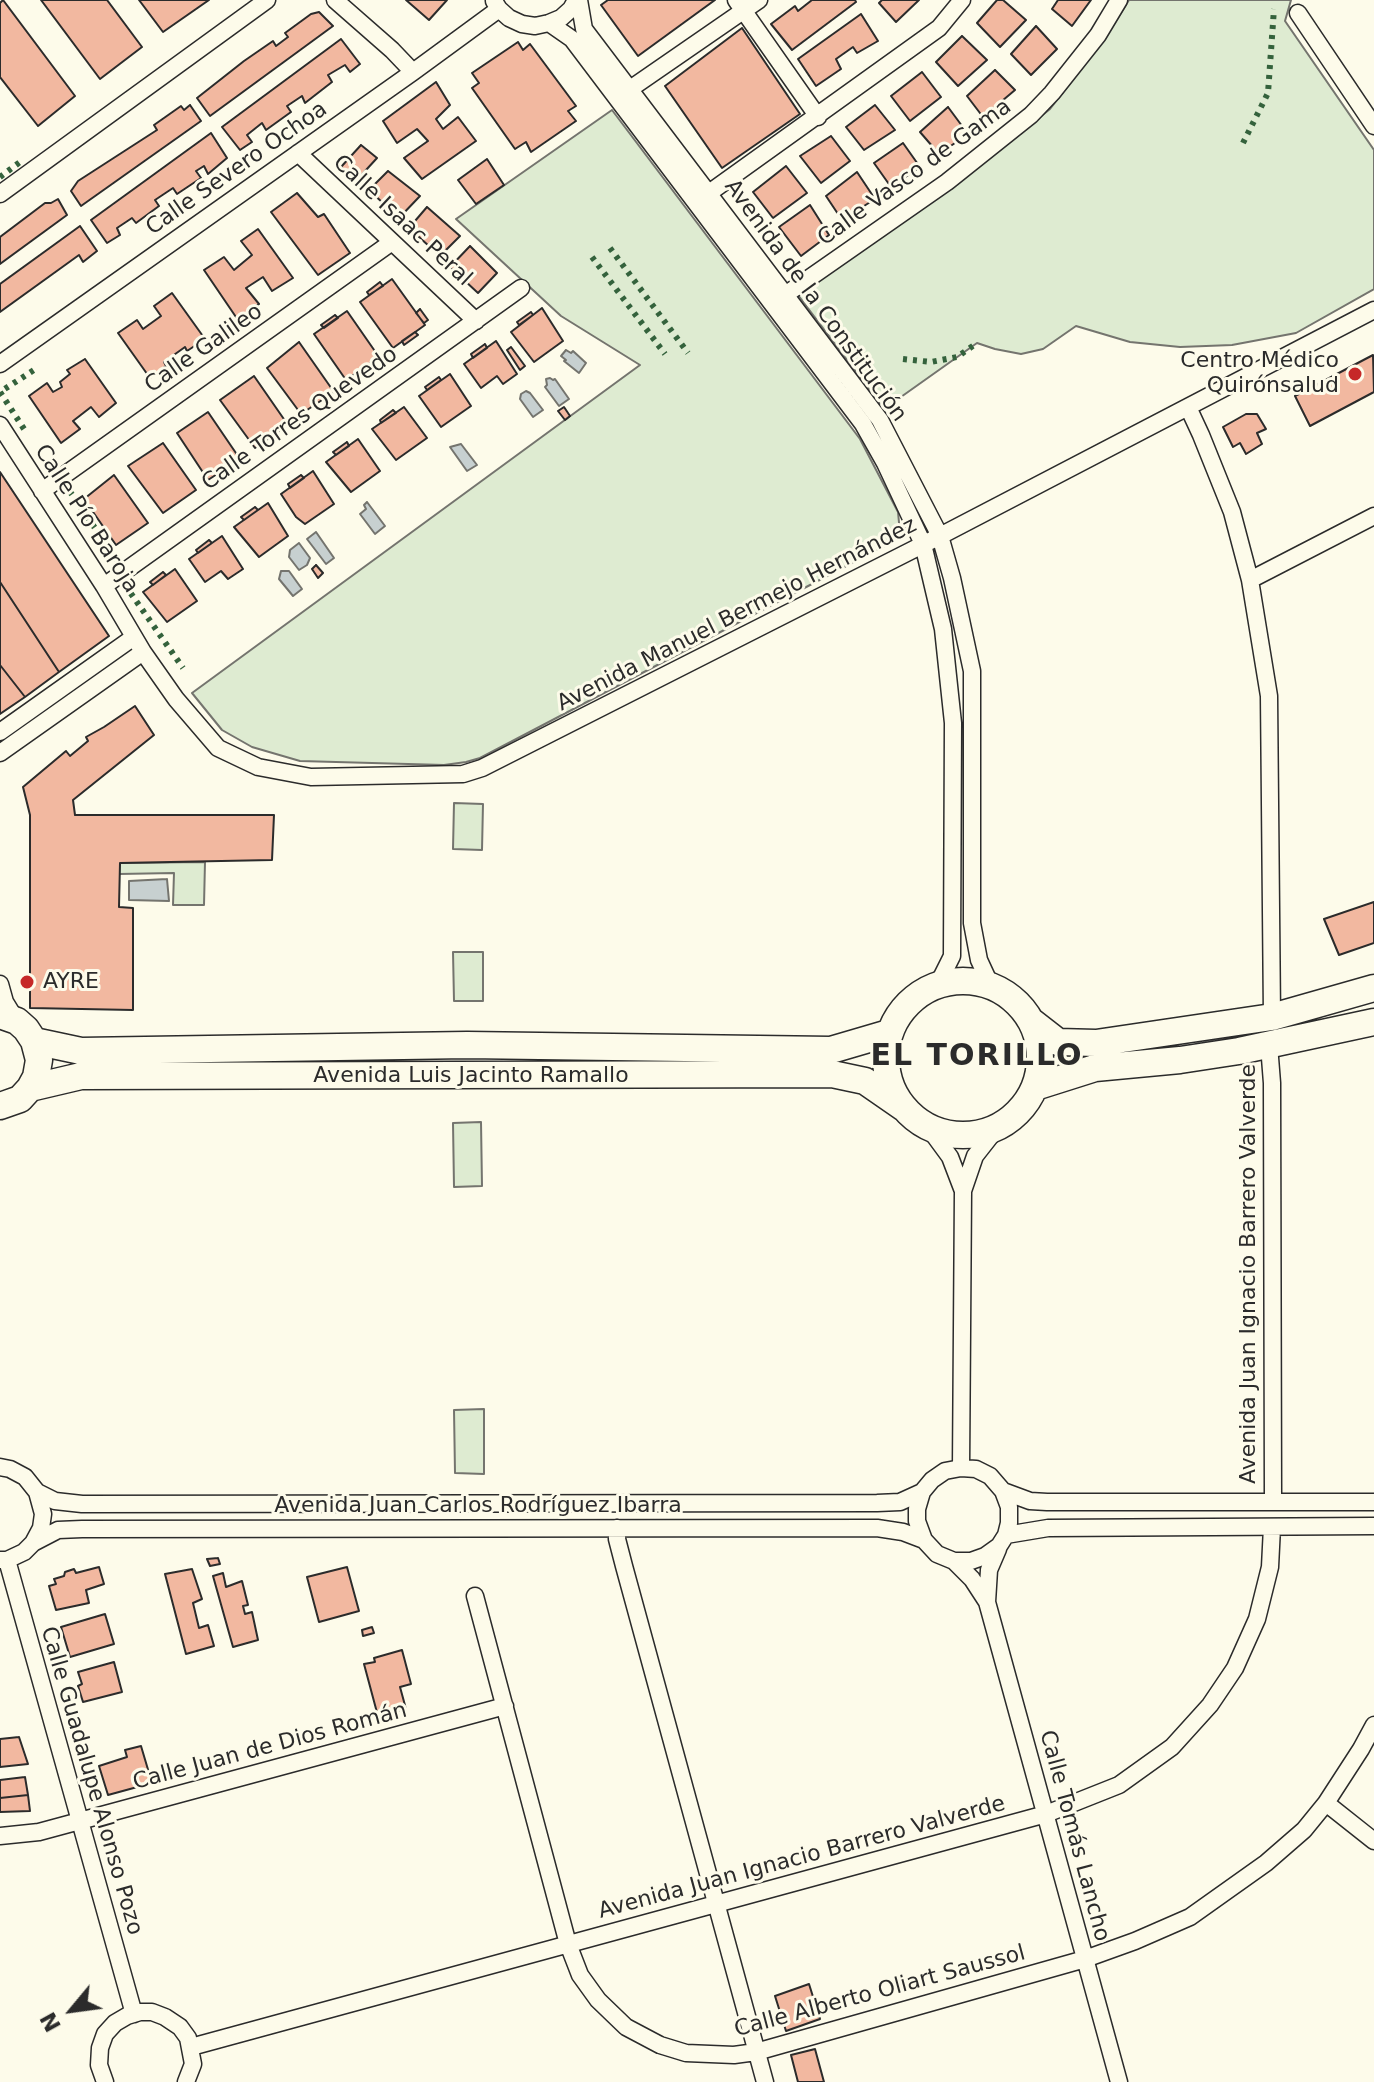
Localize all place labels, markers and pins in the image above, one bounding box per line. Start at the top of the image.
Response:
place label: Centro Médico Quirónsalud [1180,348,1339,400]
marker: Centro Médico Quirónsalud [1346,365,1364,383]
place label: AYRE [43,969,99,995]
marker: AYRE [18,973,36,991]

